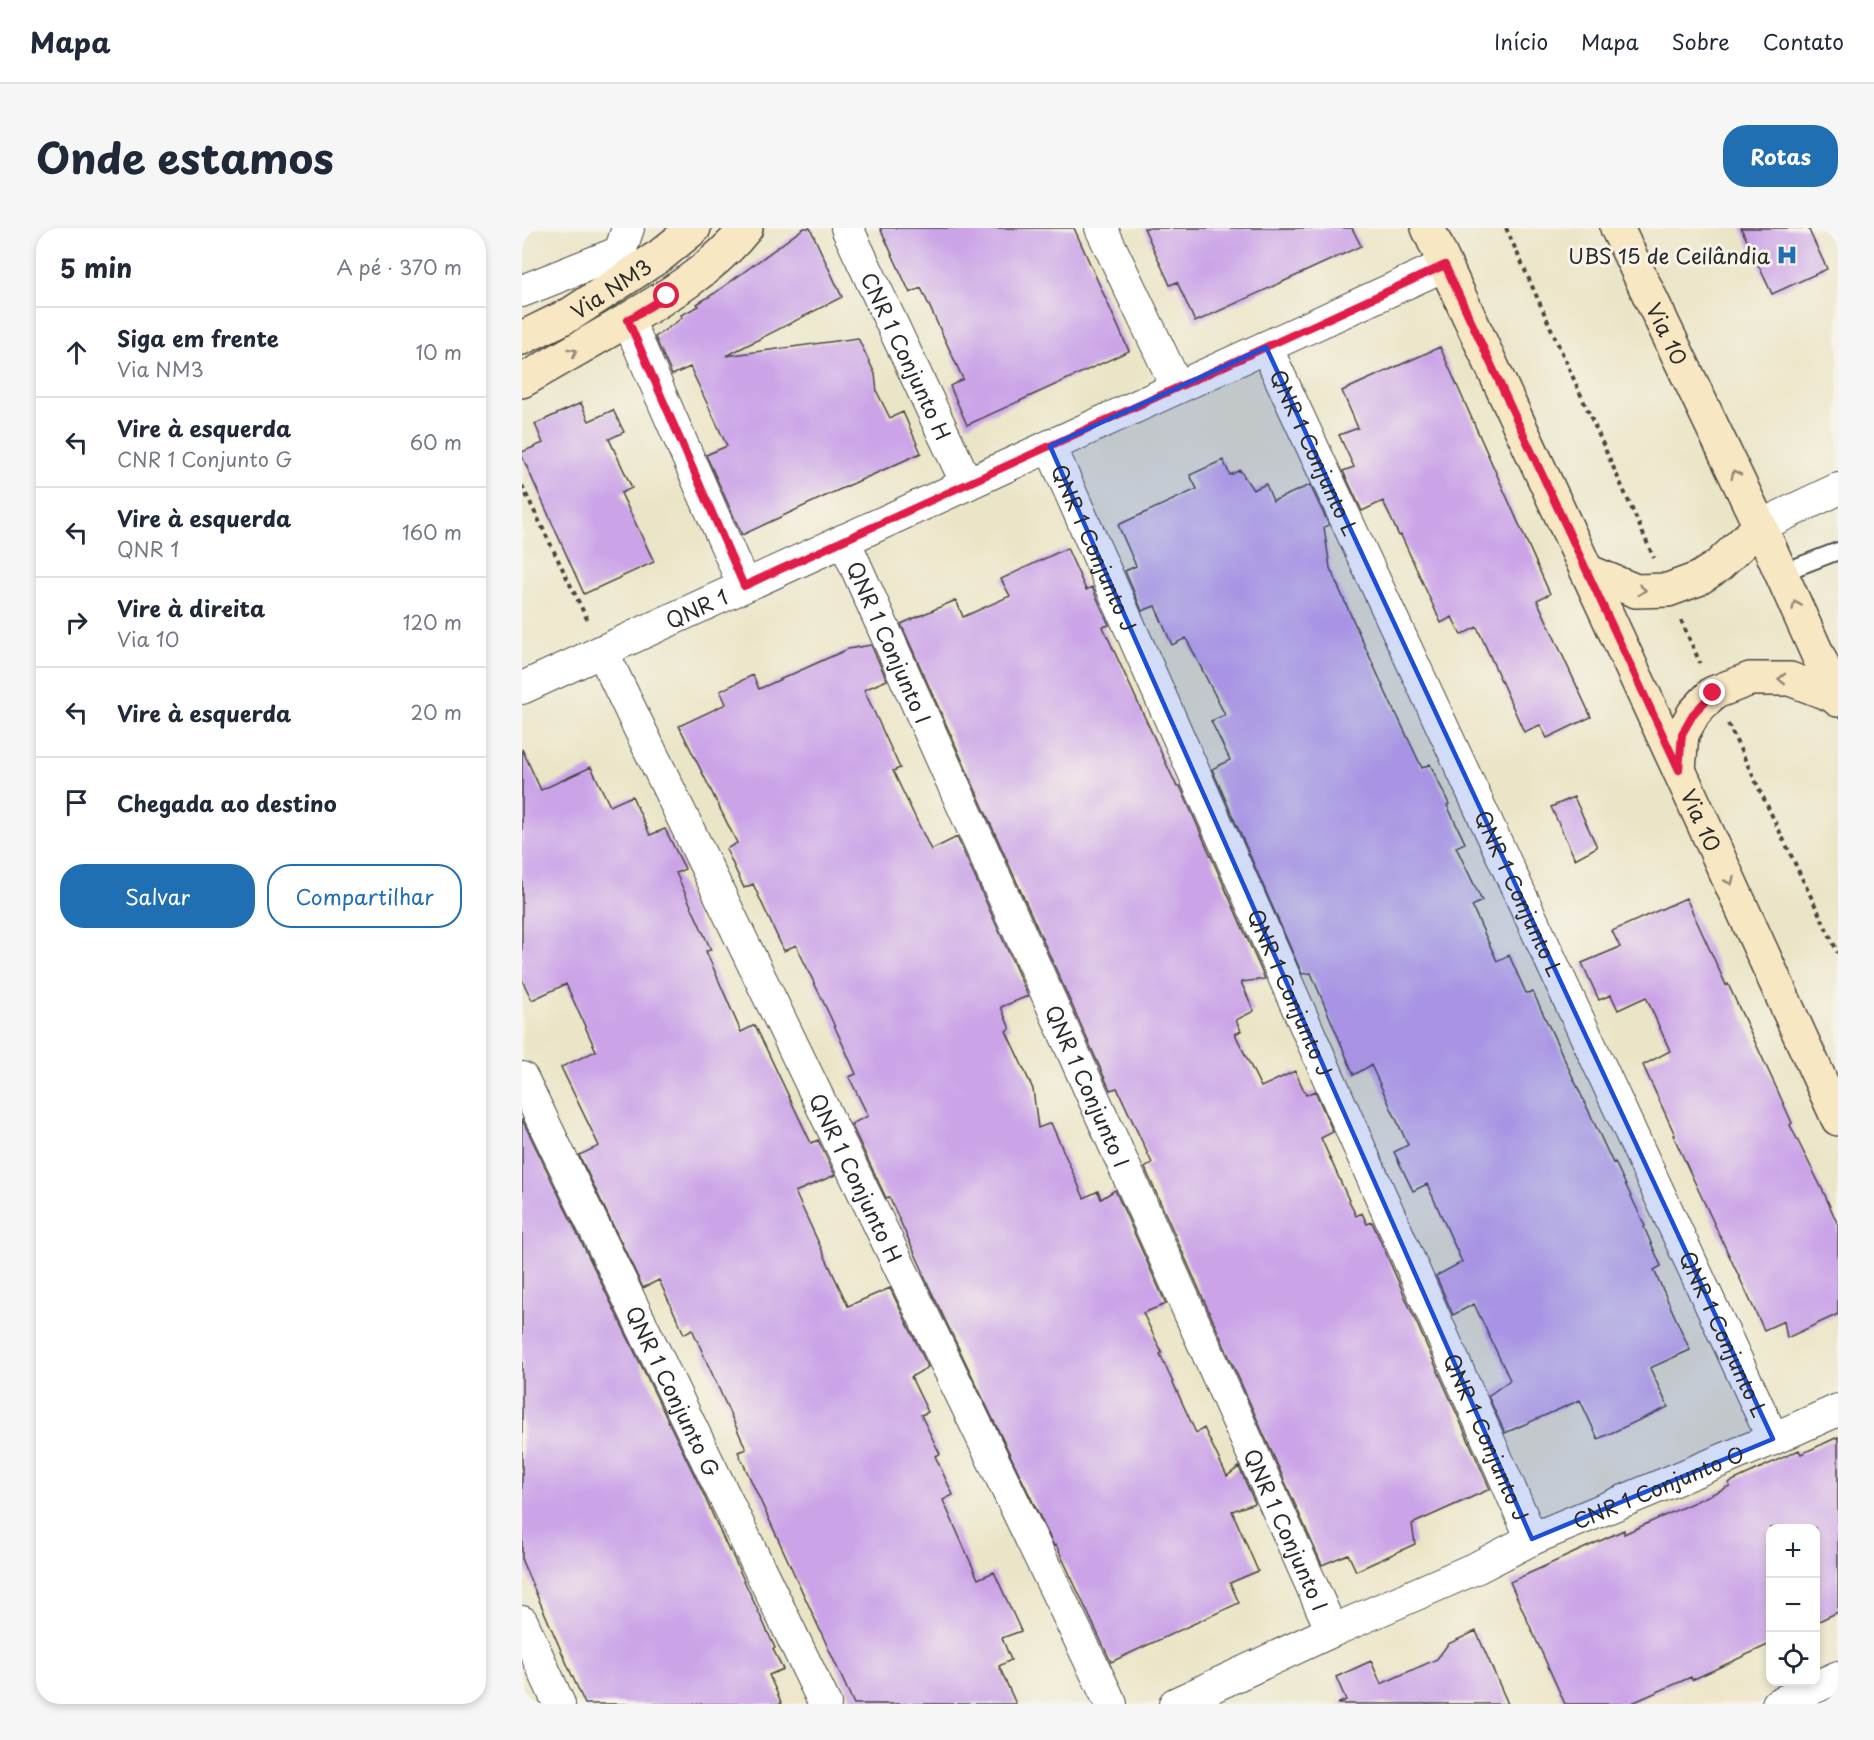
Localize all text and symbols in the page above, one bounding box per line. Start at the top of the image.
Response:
text: Mapa [30,20,111,63]
text: Início [1494,25,1548,57]
text: Mapa [1581,25,1639,57]
text: Sobre [1672,25,1730,57]
text: Contato [1763,25,1844,57]
text: Onde estamos [36,125,334,188]
button: Rotas [1723,125,1838,187]
place label: UBS 15 de Ceilândia [1568,239,1771,271]
hospital icon: UBS 15 de Ceilândia [1775,243,1799,267]
text: 5 min [60,248,132,287]
street label: Via NM3 [564,250,658,326]
text: A pé · 370 m [337,252,462,282]
street label: CNR 1 Conjunto H [854,266,960,445]
route start [653,282,679,308]
street label: Via 10 [1639,297,1696,370]
text: Siga em frente [117,321,279,354]
icon: ahead [60,336,93,369]
text: 10 m [415,337,462,367]
one-way arrow [566,348,577,359]
text: Via NM3 [117,354,204,384]
street label: QNR 1 Conjunto L [1262,364,1367,540]
text: Vire à esquerda [117,411,291,444]
icon: left [60,426,93,459]
text: 60 m [410,427,462,457]
text: CNR 1 Conjunto G [117,444,293,474]
street label: QNR 1 Conjunto J [1044,459,1146,636]
one-way arrow [1730,469,1742,480]
text: Vire à esquerda [117,501,291,534]
icon: left [60,516,93,549]
text: 160 m [402,517,462,547]
text: QNR 1 [117,534,179,564]
street label: QNR 1 Conjunto I [839,556,940,729]
street label: QNR 1 [660,580,733,636]
one-way arrow [1637,583,1646,596]
text: Vire à direita [117,591,265,624]
one-way arrow [1791,601,1803,612]
icon: right [60,606,93,639]
text: 120 m [403,607,462,637]
text: Via 10 [117,624,179,654]
one-way arrow [1777,673,1786,685]
route end [1699,679,1725,705]
icon: left [60,696,93,729]
text: Vire à esquerda [117,696,291,729]
text: 20 m [410,697,462,727]
street label: Via 10 [1674,783,1730,856]
icon: arrive [60,786,93,819]
text: Chegada ao destino [117,786,337,819]
street label: QNR 1 Conjunto L [1467,805,1572,981]
button: Salvar [60,864,255,928]
button: Compartilhar [267,864,462,928]
one-way arrow [1722,874,1734,885]
street label: QNR 1 Conjunto J [1240,904,1342,1081]
street label: QNR 1 Conjunto I [1038,1000,1138,1172]
street label: QNR 1 Conjunto H [802,1088,911,1268]
street label: QNR 1 Conjunto L [1672,1246,1777,1422]
street label: QNR 1 Conjunto G [618,1300,729,1482]
street label: QNR 1 Conjunto J [1436,1348,1538,1526]
street label: CNR 1 Conjunto O [1567,1437,1749,1537]
street label: QNR 1 Conjunto I [1236,1443,1337,1616]
map controls [1766,1524,1820,1686]
button: + [1766,1524,1820,1578]
button: − [1766,1578,1820,1632]
button: locate [1766,1632,1820,1686]

